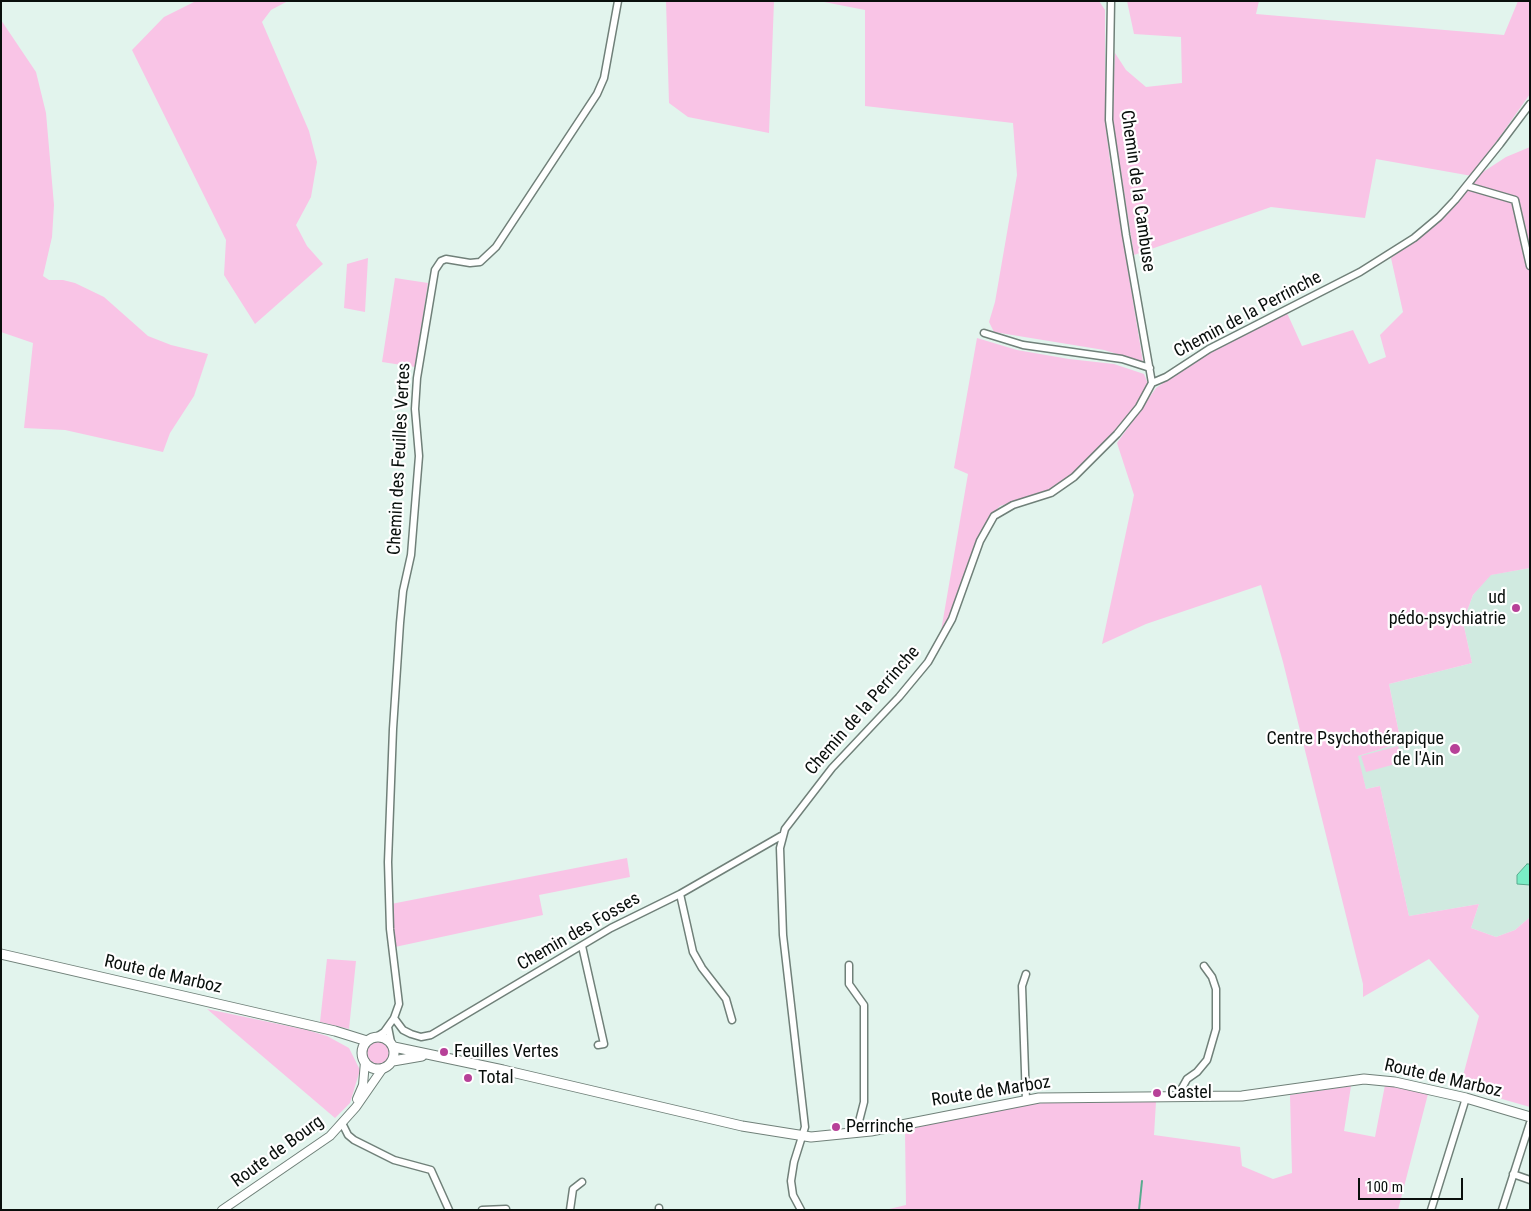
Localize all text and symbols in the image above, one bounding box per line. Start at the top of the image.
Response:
street label: Chemin de la Cambuse [1115,109,1159,273]
street label: Chemin de la Perrinche [1171,267,1325,363]
street label: Chemin des Feuilles Vertes [384,362,416,556]
place label: ud pédo-psychiatrie [1389,587,1506,630]
marker: ud pédo-psychiatrie [1510,602,1522,614]
street label: Chemin de la Perrinche [801,642,925,780]
place label: Centre Psychothérapique de l'Ain [1266,728,1444,771]
marker: Centre Psychothérapique de l'Ain [1448,742,1462,756]
street label: Chemin des Fosses [514,888,644,976]
street label: Route de Marboz [102,951,224,999]
place label: Feuilles Vertes [454,1041,559,1063]
marker: Feuilles Vertes [438,1046,450,1058]
street label: Route de Marboz [1382,1055,1504,1103]
place label: Total [478,1067,514,1089]
marker: Total [462,1072,474,1084]
street label: Route de Marboz [930,1072,1052,1112]
place label: Castel [1167,1082,1212,1104]
marker: Castel [1151,1087,1163,1099]
street label: Route de Bourg [228,1111,328,1193]
place label: Perrinche [846,1116,914,1138]
marker: Perrinche [830,1121,842,1133]
scale bar [1361,1168,1466,1200]
text: 100 m [1366,1178,1403,1196]

